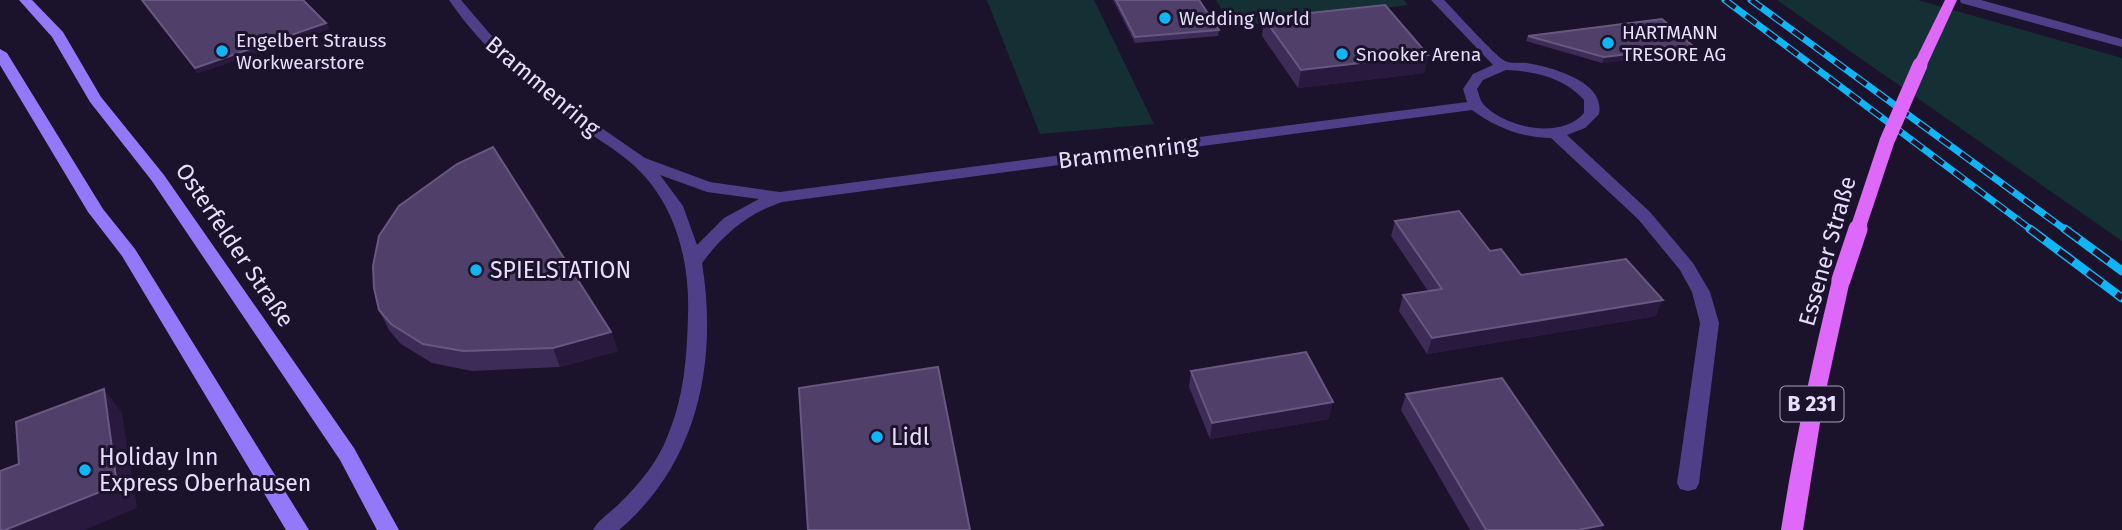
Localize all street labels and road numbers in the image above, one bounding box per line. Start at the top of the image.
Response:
street label: Brammenring [480,30,606,142]
street label: Brammenring [1056,130,1200,174]
street label: Osterfelder Straße [170,158,300,332]
street label: Essener Straße [1792,173,1862,329]
road number: B 231 [1780,386,1843,422]

